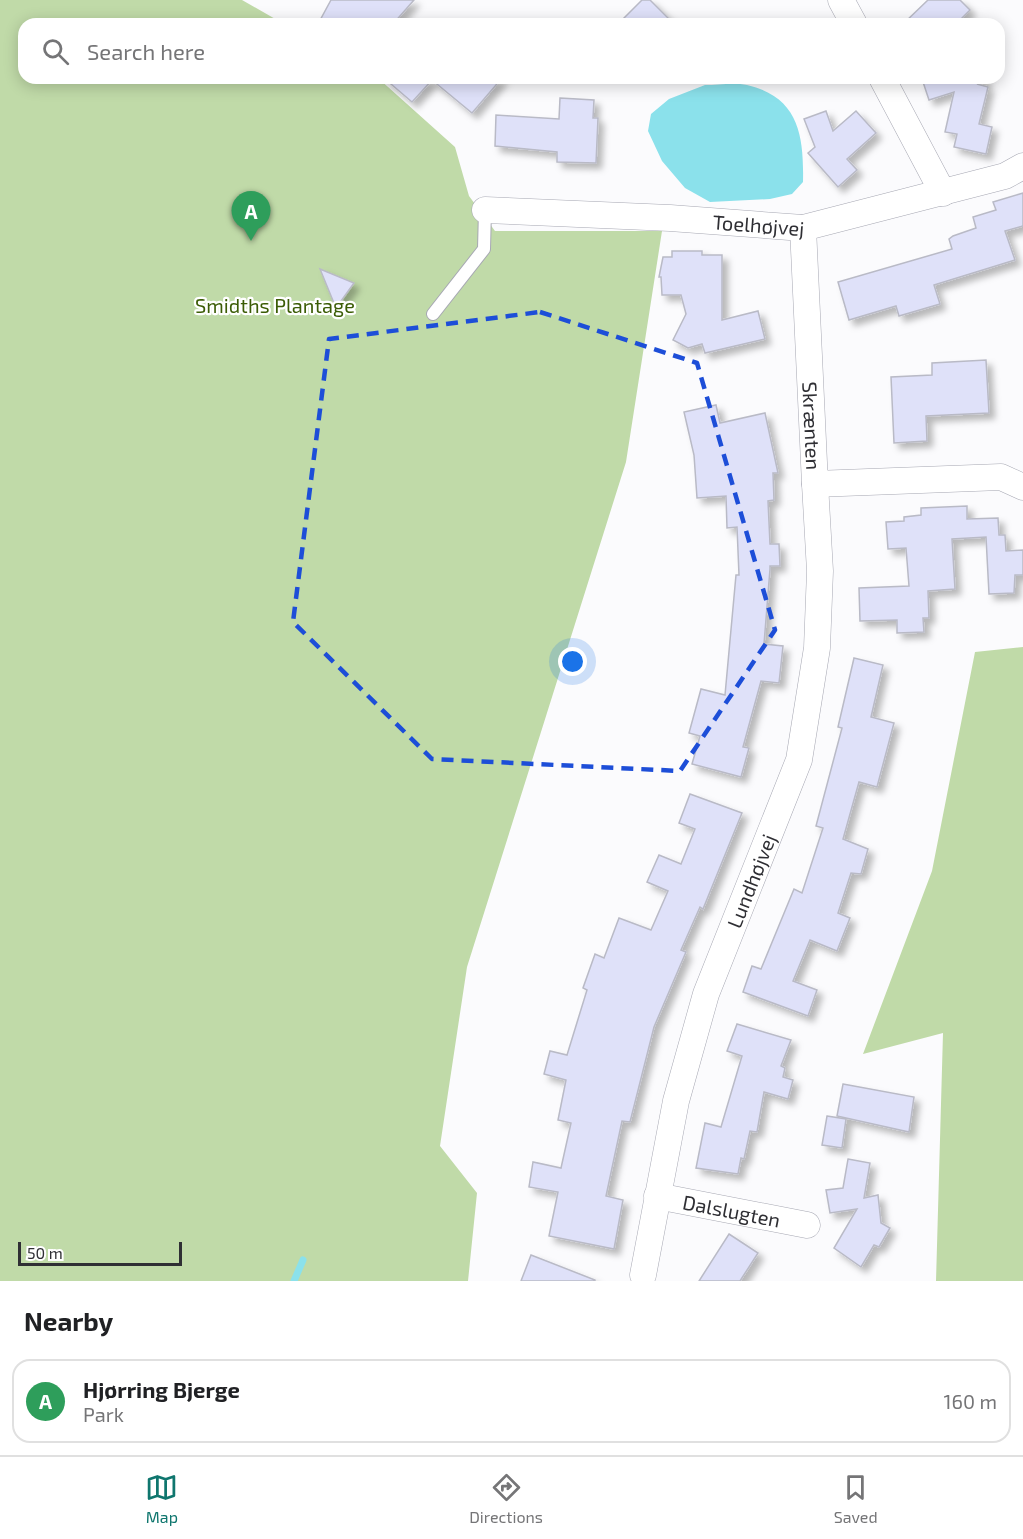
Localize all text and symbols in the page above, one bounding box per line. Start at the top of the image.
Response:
search box [18,18,1005,84]
icon: search [39,35,72,68]
text: Search here [87,38,205,64]
pin: A [232,192,270,241]
street label: Toelhøjvej [712,209,805,240]
park label: Smidths Plantage [195,293,355,317]
street label: Skrænten [798,381,826,471]
your location [558,647,587,676]
street label: Lundhøjvej [722,830,780,931]
street label: Dalslugten [681,1189,782,1232]
scale bar [18,1239,182,1266]
text: 50 m [27,1243,63,1262]
text: Nearby [24,1305,113,1336]
text: Hjørring Bjerge [83,1376,240,1402]
text: A [39,1389,52,1413]
text: 160 m [944,1389,997,1413]
text: Park [83,1402,124,1426]
tab: Map [145,1471,178,1526]
tab: Directions [469,1471,543,1526]
tab: Saved [834,1471,878,1526]

